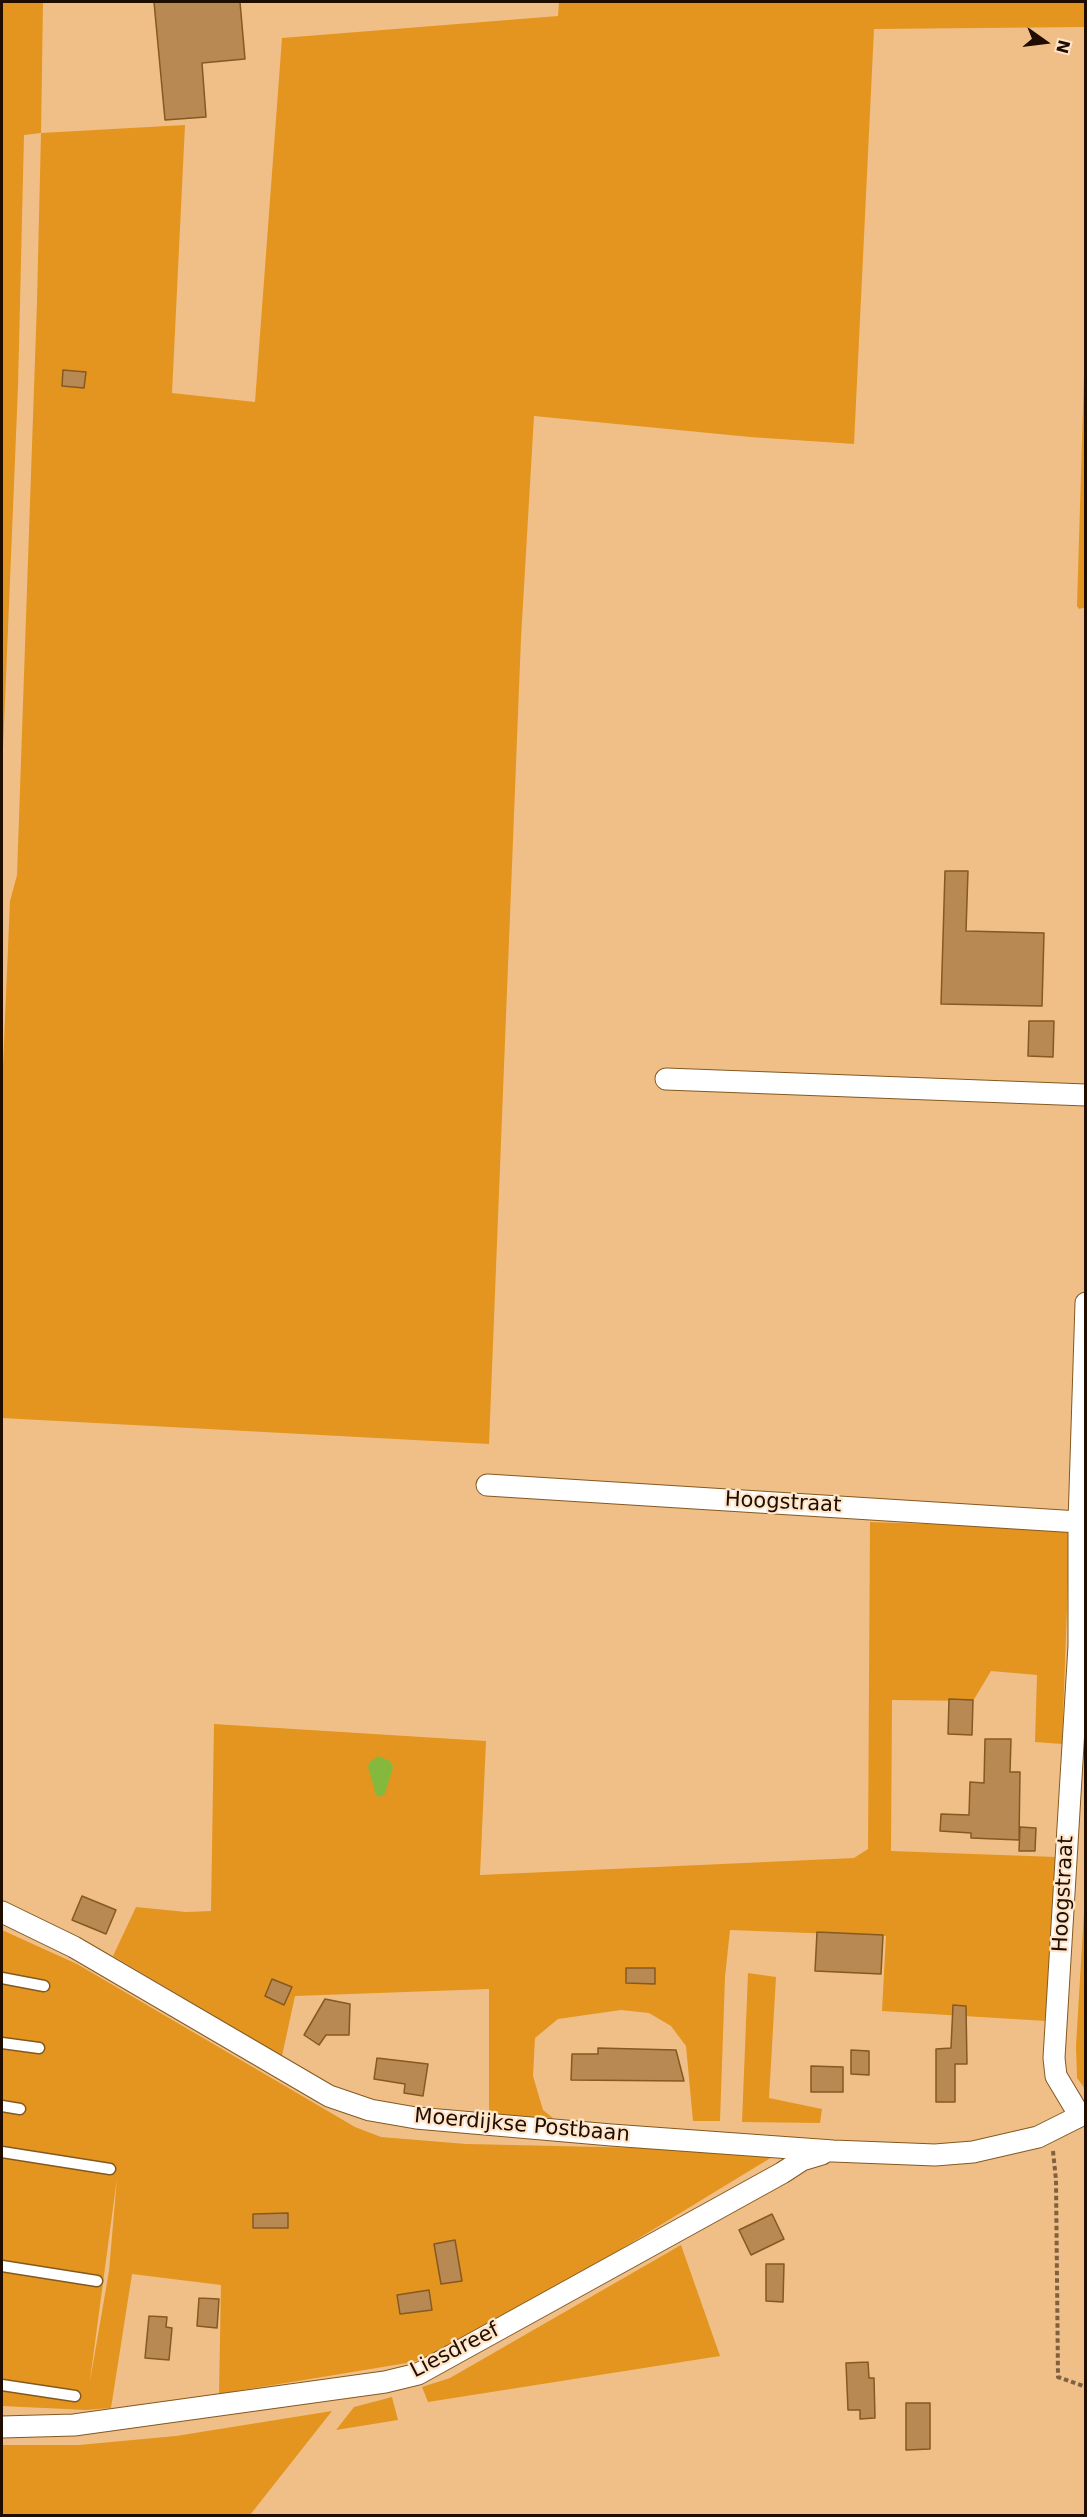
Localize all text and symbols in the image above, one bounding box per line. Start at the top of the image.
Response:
north arrow [1015,12,1075,72]
text: N [1052,38,1074,55]
street label: Hoogstraat [724,1487,842,1519]
street label: Hoogstraat [1048,1835,1080,1953]
street label: Moerdijkse Postbaan [413,2104,631,2148]
street label: Liesdreef [406,2318,504,2384]

